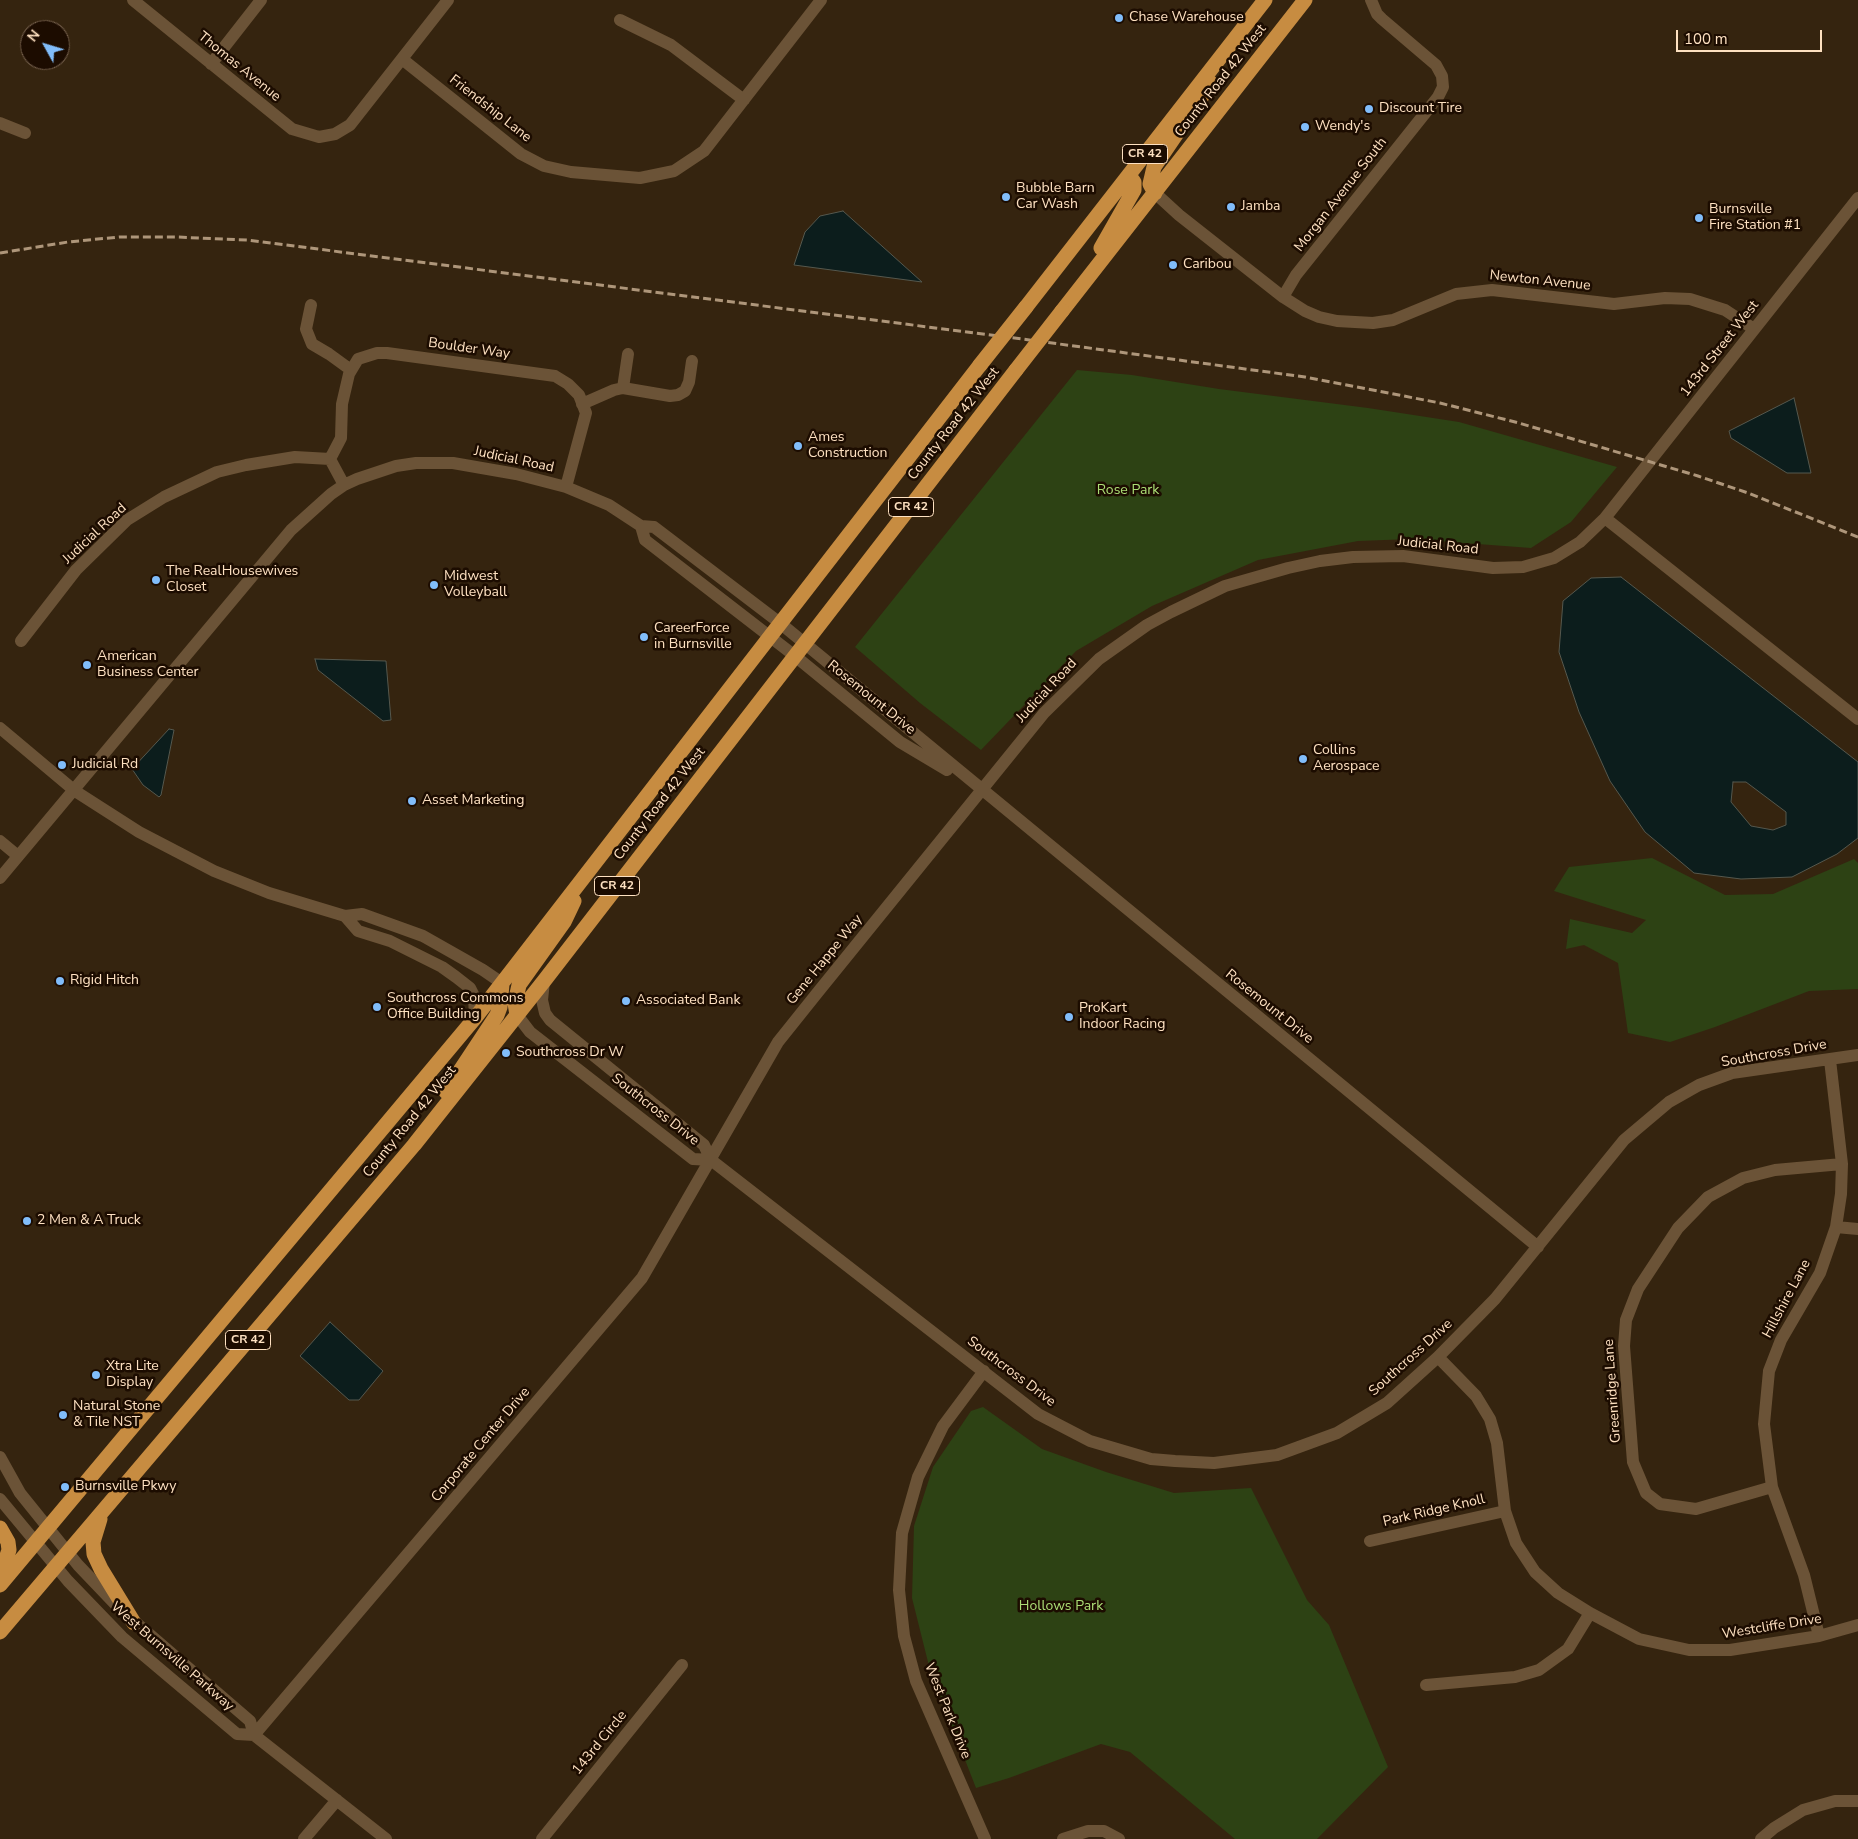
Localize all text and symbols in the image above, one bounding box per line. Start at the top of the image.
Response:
place label: Chase Warehouse [1129,10,1244,26]
marker: Chase Warehouse [1113,12,1125,24]
north arrow [20,20,70,70]
scale bar [1678,20,1824,52]
street label: County Road 42 West [1172,21,1270,141]
text: N [23,26,44,46]
street label: Thomas Avenue [194,29,284,105]
text: 100 m [1684,29,1728,49]
street label: Friendship Lane [446,72,534,146]
place label: Discount Tire [1379,101,1462,117]
marker: Discount Tire [1363,103,1375,115]
place label: Wendy's [1315,119,1370,135]
marker: Wendy's [1299,121,1311,133]
street label: Morgan Avenue South [1291,135,1391,255]
road number: CR 42 [1122,144,1168,164]
place label: Bubble Barn Car Wash [1016,181,1095,213]
marker: Bubble Barn Car Wash [1000,191,1012,203]
place label: Jamba [1241,199,1281,215]
marker: Jamba [1225,201,1237,213]
place label: Burnsville Fire Station #1 [1709,202,1801,234]
marker: Burnsville Fire Station #1 [1693,212,1705,224]
place label: Caribou [1183,257,1232,273]
marker: Caribou [1167,259,1179,271]
street label: Newton Avenue [1489,267,1591,295]
street label: 143rd Street West [1677,298,1763,400]
street label: Boulder Way [427,335,511,363]
street label: County Road 42 West [905,364,1003,484]
place label: Ames Construction [808,430,887,462]
marker: Ames Construction [792,440,804,452]
street label: Judicial Road [473,443,555,477]
park label: Rose Park [1097,483,1159,499]
road number: CR 42 [888,498,934,516]
street label: Judicial Road [60,500,130,568]
street label: Judicial Road [1397,533,1479,559]
place label: The RealHousewives Closet [166,564,298,596]
place label: Midwest Volleyball [444,569,507,602]
marker: The RealHousewives Closet [150,574,162,586]
marker: Midwest Volleyball [428,579,440,591]
place label: CareerForce in Burnsville [654,621,732,654]
marker: CareerForce in Burnsville [638,631,650,643]
place label: American Business Center [97,649,198,682]
street label: Judicial Road [1013,656,1081,726]
street label: Rosemount Drive [824,657,918,739]
marker: American Business Center [81,659,93,671]
place label: Collins Aerospace [1313,743,1379,776]
street label: County Road 42 West [611,744,709,864]
marker: Collins Aerospace [1297,753,1309,765]
place label: Judicial Rd [72,757,138,773]
marker: Judicial Rd [56,759,68,771]
place label: Asset Marketing [422,793,524,809]
marker: Asset Marketing [406,795,418,807]
road number: CR 42 [594,876,640,896]
street label: Gene Happe Way [783,912,867,1008]
street label: Rosemount Drive [1222,966,1316,1048]
place label: Rigid Hitch [70,973,139,989]
marker: Rigid Hitch [54,975,66,987]
place label: Southcross Commons Office Building [387,991,524,1024]
place label: Associated Bank [636,993,740,1009]
marker: Associated Bank [620,995,632,1007]
marker: Southcross Commons Office Building [371,1001,383,1013]
place label: ProKart Indoor Racing [1079,1001,1166,1034]
marker: ProKart Indoor Racing [1063,1011,1075,1023]
street label: Southcross Drive [1720,1036,1828,1072]
place label: Southcross Dr W [516,1045,624,1061]
marker: Southcross Dr W [500,1047,512,1059]
street label: County Road 42 West [360,1063,460,1181]
street label: Southcross Drive [608,1071,702,1149]
place label: 2 Men & A Truck [37,1213,141,1229]
marker: 2 Men & A Truck [21,1215,33,1227]
street label: Hillshire Lane [1759,1257,1815,1341]
street label: Southcross Drive [1366,1316,1456,1400]
road number: CR 42 [226,1330,270,1350]
street label: Southcross Drive [963,1333,1059,1411]
street label: Greenridge Lane [1601,1339,1625,1443]
place label: Xtra Lite Display [106,1359,159,1391]
marker: Xtra Lite Display [90,1369,102,1381]
street label: Corporate Center Drive [428,1384,534,1506]
place label: Natural Stone & Tile NST [73,1399,160,1431]
marker: Natural Stone & Tile NST [57,1409,69,1421]
place label: Burnsville Pkwy [75,1479,176,1495]
marker: Burnsville Pkwy [59,1481,71,1493]
street label: Park Ridge Knoll [1381,1491,1487,1531]
street label: West Burnsville Parkway [107,1599,237,1715]
park label: Hollows Park [1019,1599,1103,1615]
street label: Westcliffe Drive [1721,1611,1823,1643]
street label: West Park Drive [920,1661,974,1761]
street label: 143rd Circle [569,1708,631,1778]

